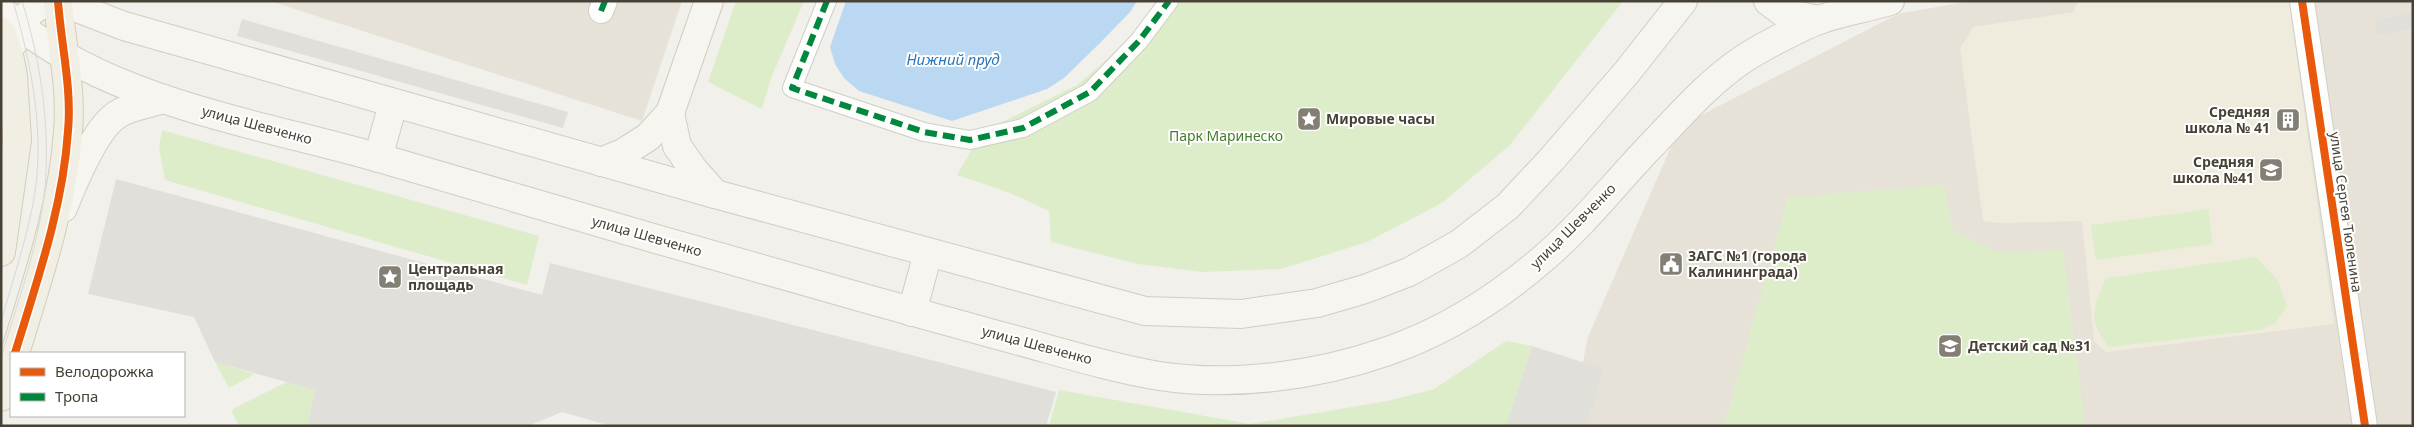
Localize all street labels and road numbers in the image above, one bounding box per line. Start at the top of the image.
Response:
street label: улица Шевченко [200,101,314,148]
street label: улица Сергея Тюленина [2326,130,2367,293]
street label: улица Шевченко [1526,179,1619,272]
street label: улица Шевченко [590,211,704,260]
street label: улица Шевченко [980,321,1094,368]

